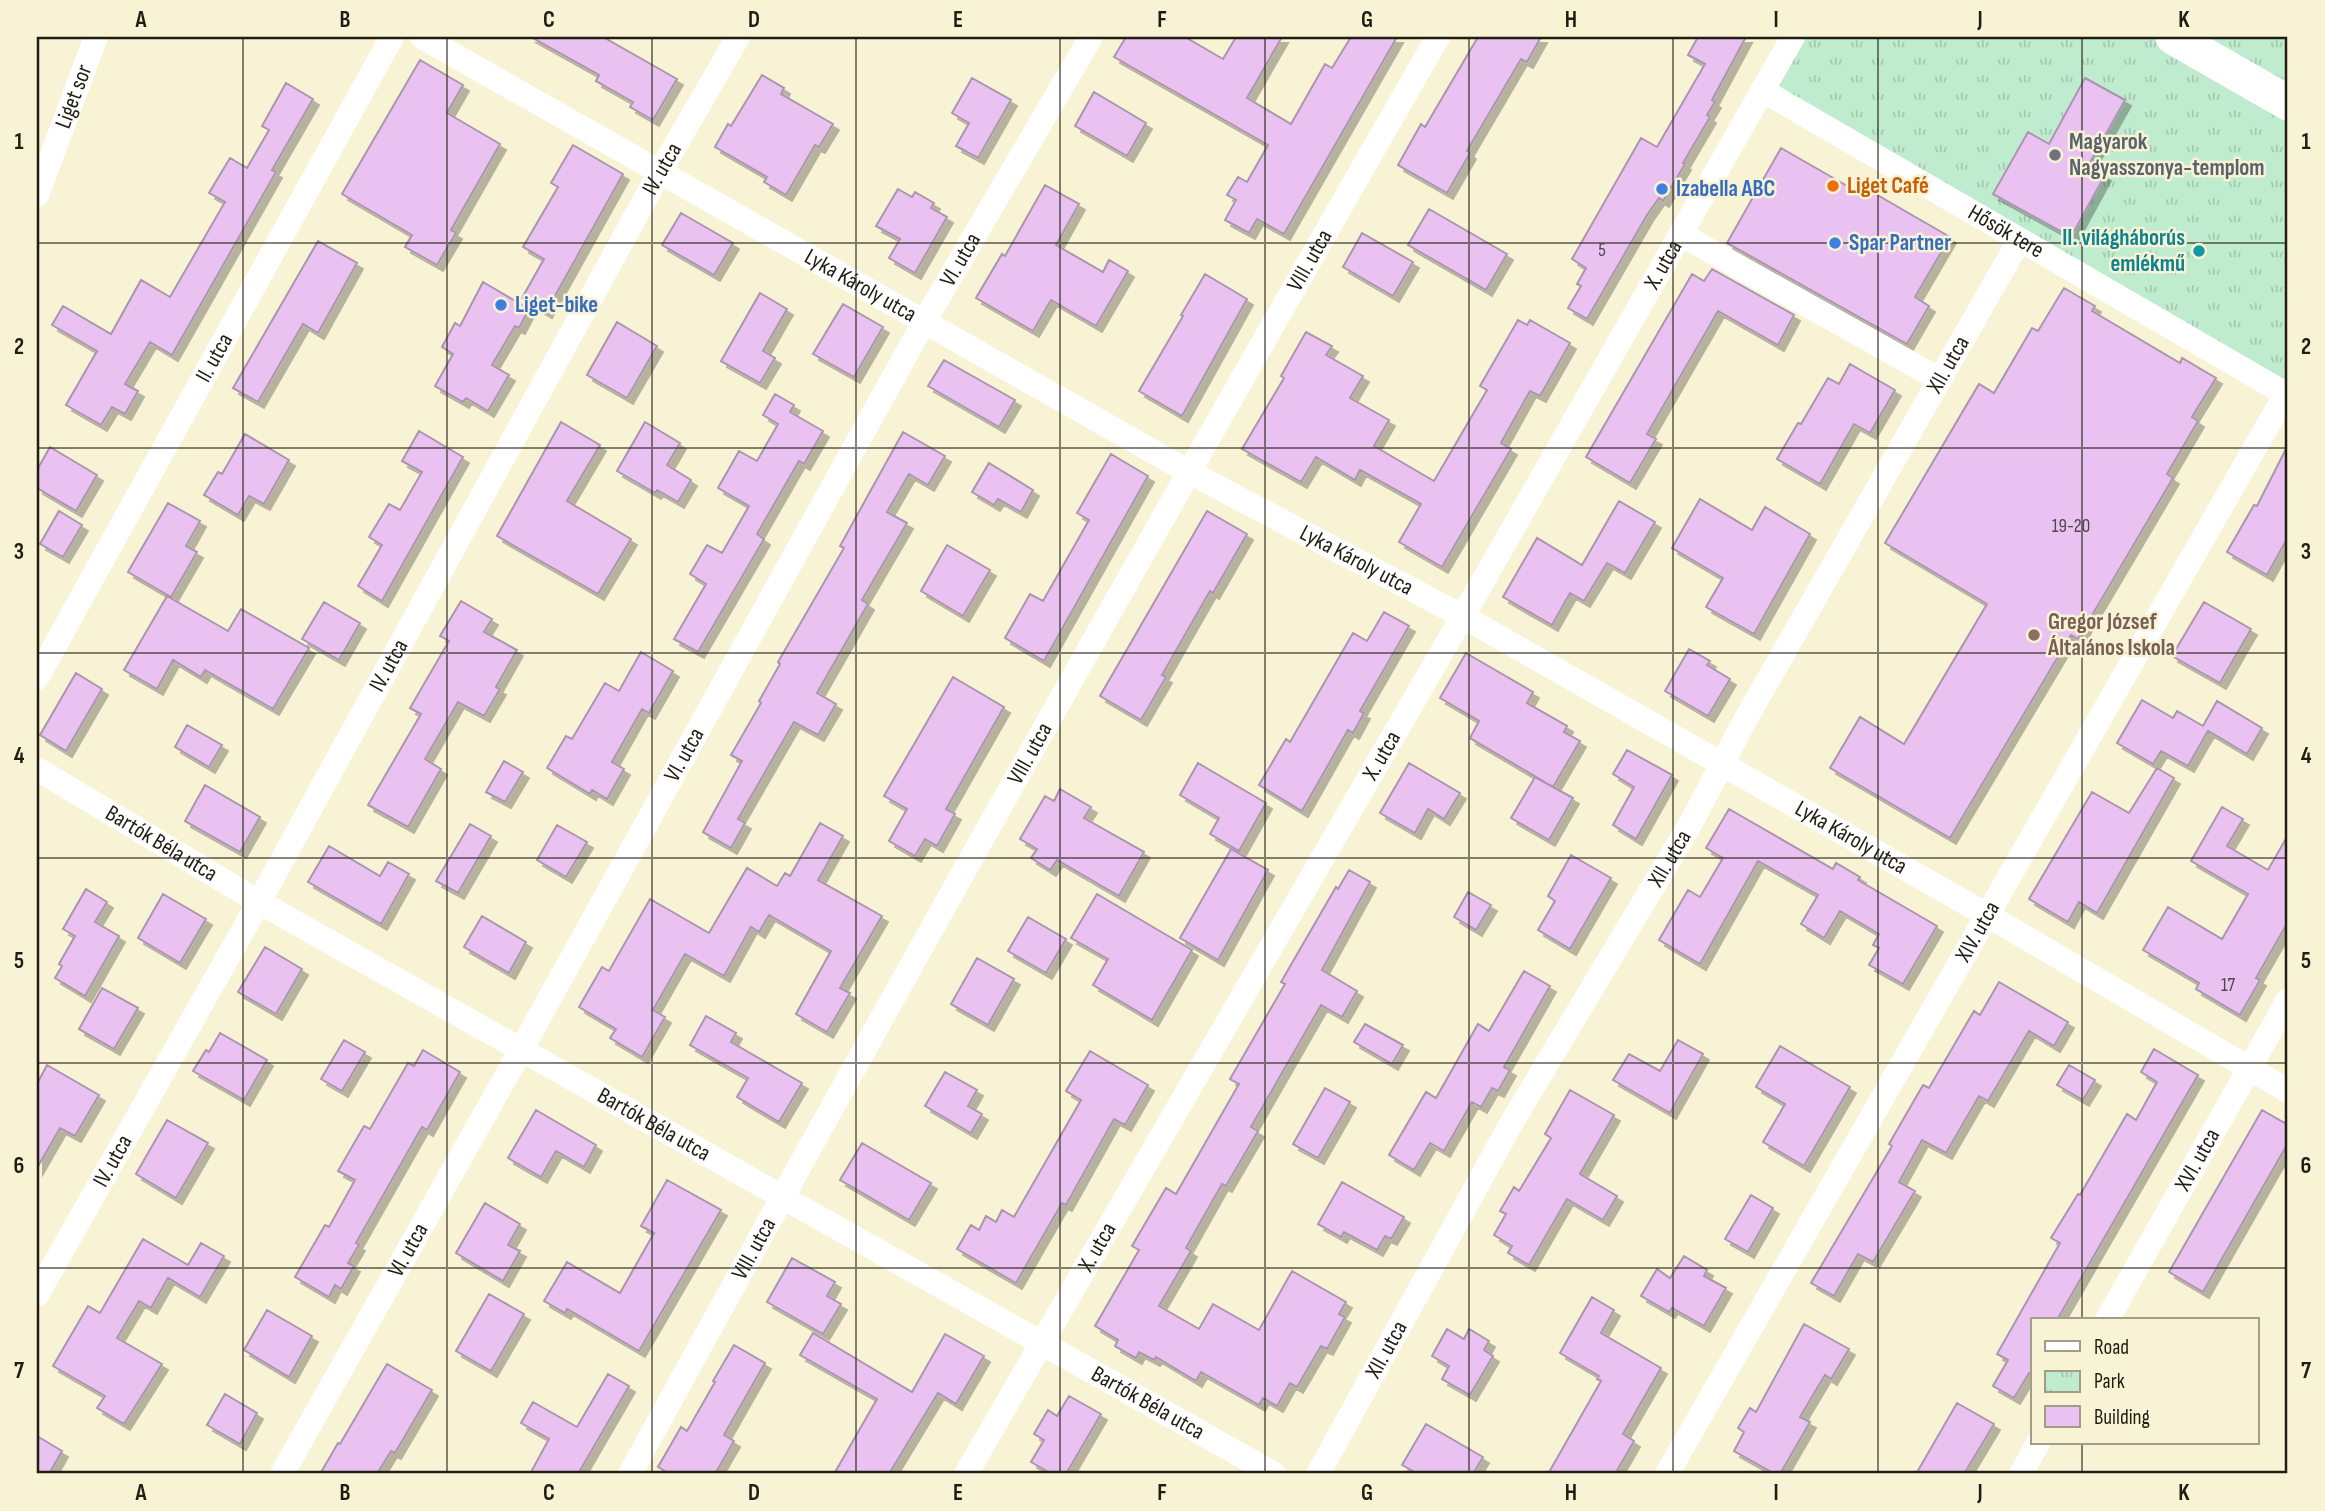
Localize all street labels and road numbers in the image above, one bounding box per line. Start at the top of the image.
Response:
street label: Liget sor [49,60,99,133]
street label: IV. utca [636,138,688,200]
street label: Hősök tere [1963,199,2049,264]
street label: VIII. utca [1281,225,1338,296]
street label: VI. utca [934,228,987,292]
street label: X. utca [1638,235,1688,295]
street label: Lyka Károly utca [799,243,921,328]
street label: II. utca [190,328,239,387]
street label: XII. utca [1920,331,1976,399]
street label: Lyka Károly utca [1295,519,1418,602]
street label: IV. utca [363,635,414,697]
street label: VIII. utca [1002,718,1059,790]
street label: VI. utca [658,723,710,787]
street label: X. utca [1356,726,1407,786]
street label: Lyka Károly utca [1790,795,1912,880]
street label: Bartók Béla utca [100,799,222,888]
street label: XII. utca [1641,825,1697,893]
street label: XIV. utca [1949,896,2006,968]
street label: Bartók Béla utca [592,1082,715,1168]
street label: XVI. utca [2168,1124,2226,1197]
street label: IV. utca [87,1130,139,1192]
street label: VIII. utca [726,1213,782,1285]
street label: VI. utca [382,1218,434,1282]
street label: X. utca [1072,1218,1122,1278]
street label: XII. utca [1359,1316,1414,1384]
street label: Bartók Béla utca [1086,1360,1209,1446]

